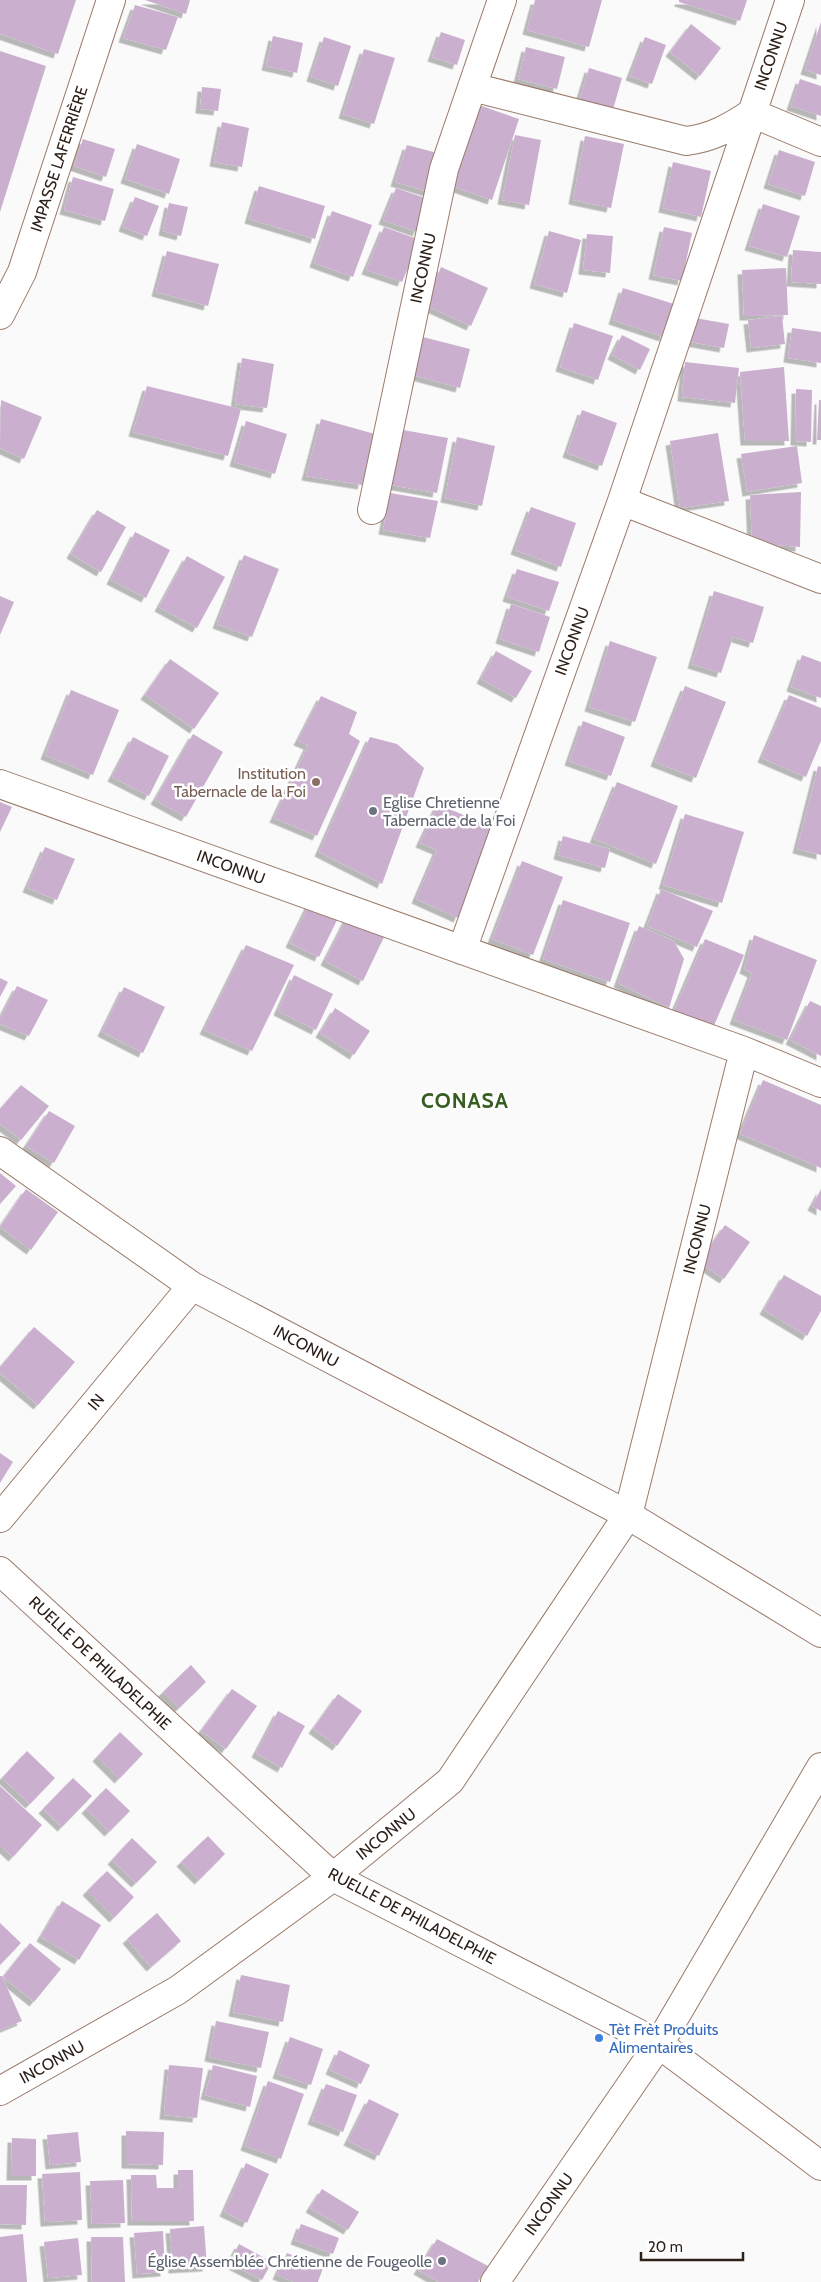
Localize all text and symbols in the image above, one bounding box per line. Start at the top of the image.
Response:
street label: INCONNU [750,19,792,93]
street label: IMPASSE LAFERRIÈRE [26,84,92,234]
street label: INCONNU [406,231,440,305]
street label: INCONNU [551,604,593,678]
place label: Institution Tabernacle de la Foi [174,764,306,801]
marker: Institution Tabernacle de la Foi [310,776,322,788]
place label: Eglise Chretienne Tabernacle de la Foi [383,793,515,830]
marker: Eglise Chretienne Tabernacle de la Foi [367,805,379,817]
street label: INCONNU [194,846,268,888]
district label: CONASA [421,1088,509,1113]
street label: INCONNU [679,1202,715,1276]
street label: INCONNU [270,1321,342,1371]
street label: IN [84,1390,108,1414]
street label: RUELLE DE PHILADELPHIE [25,1592,175,1734]
street label: INCONNU [352,1804,420,1864]
street label: RUELLE DE PHILADELPHIE [325,1864,499,1968]
place label: Tèt Frèt Produits Alimentaires [609,2020,719,2057]
marker: Tèt Frèt Produits Alimentaires [593,2032,605,2044]
street label: INCONNU [16,2036,88,2088]
street label: INCONNU [521,2169,577,2239]
scale bar [641,2230,744,2262]
text: 20 m [648,2238,683,2256]
place label: Église Assemblée Chrétienne de Fougeolle [148,2252,432,2271]
marker: Église Assemblée Chrétienne de Fougeolle [436,2255,448,2267]

